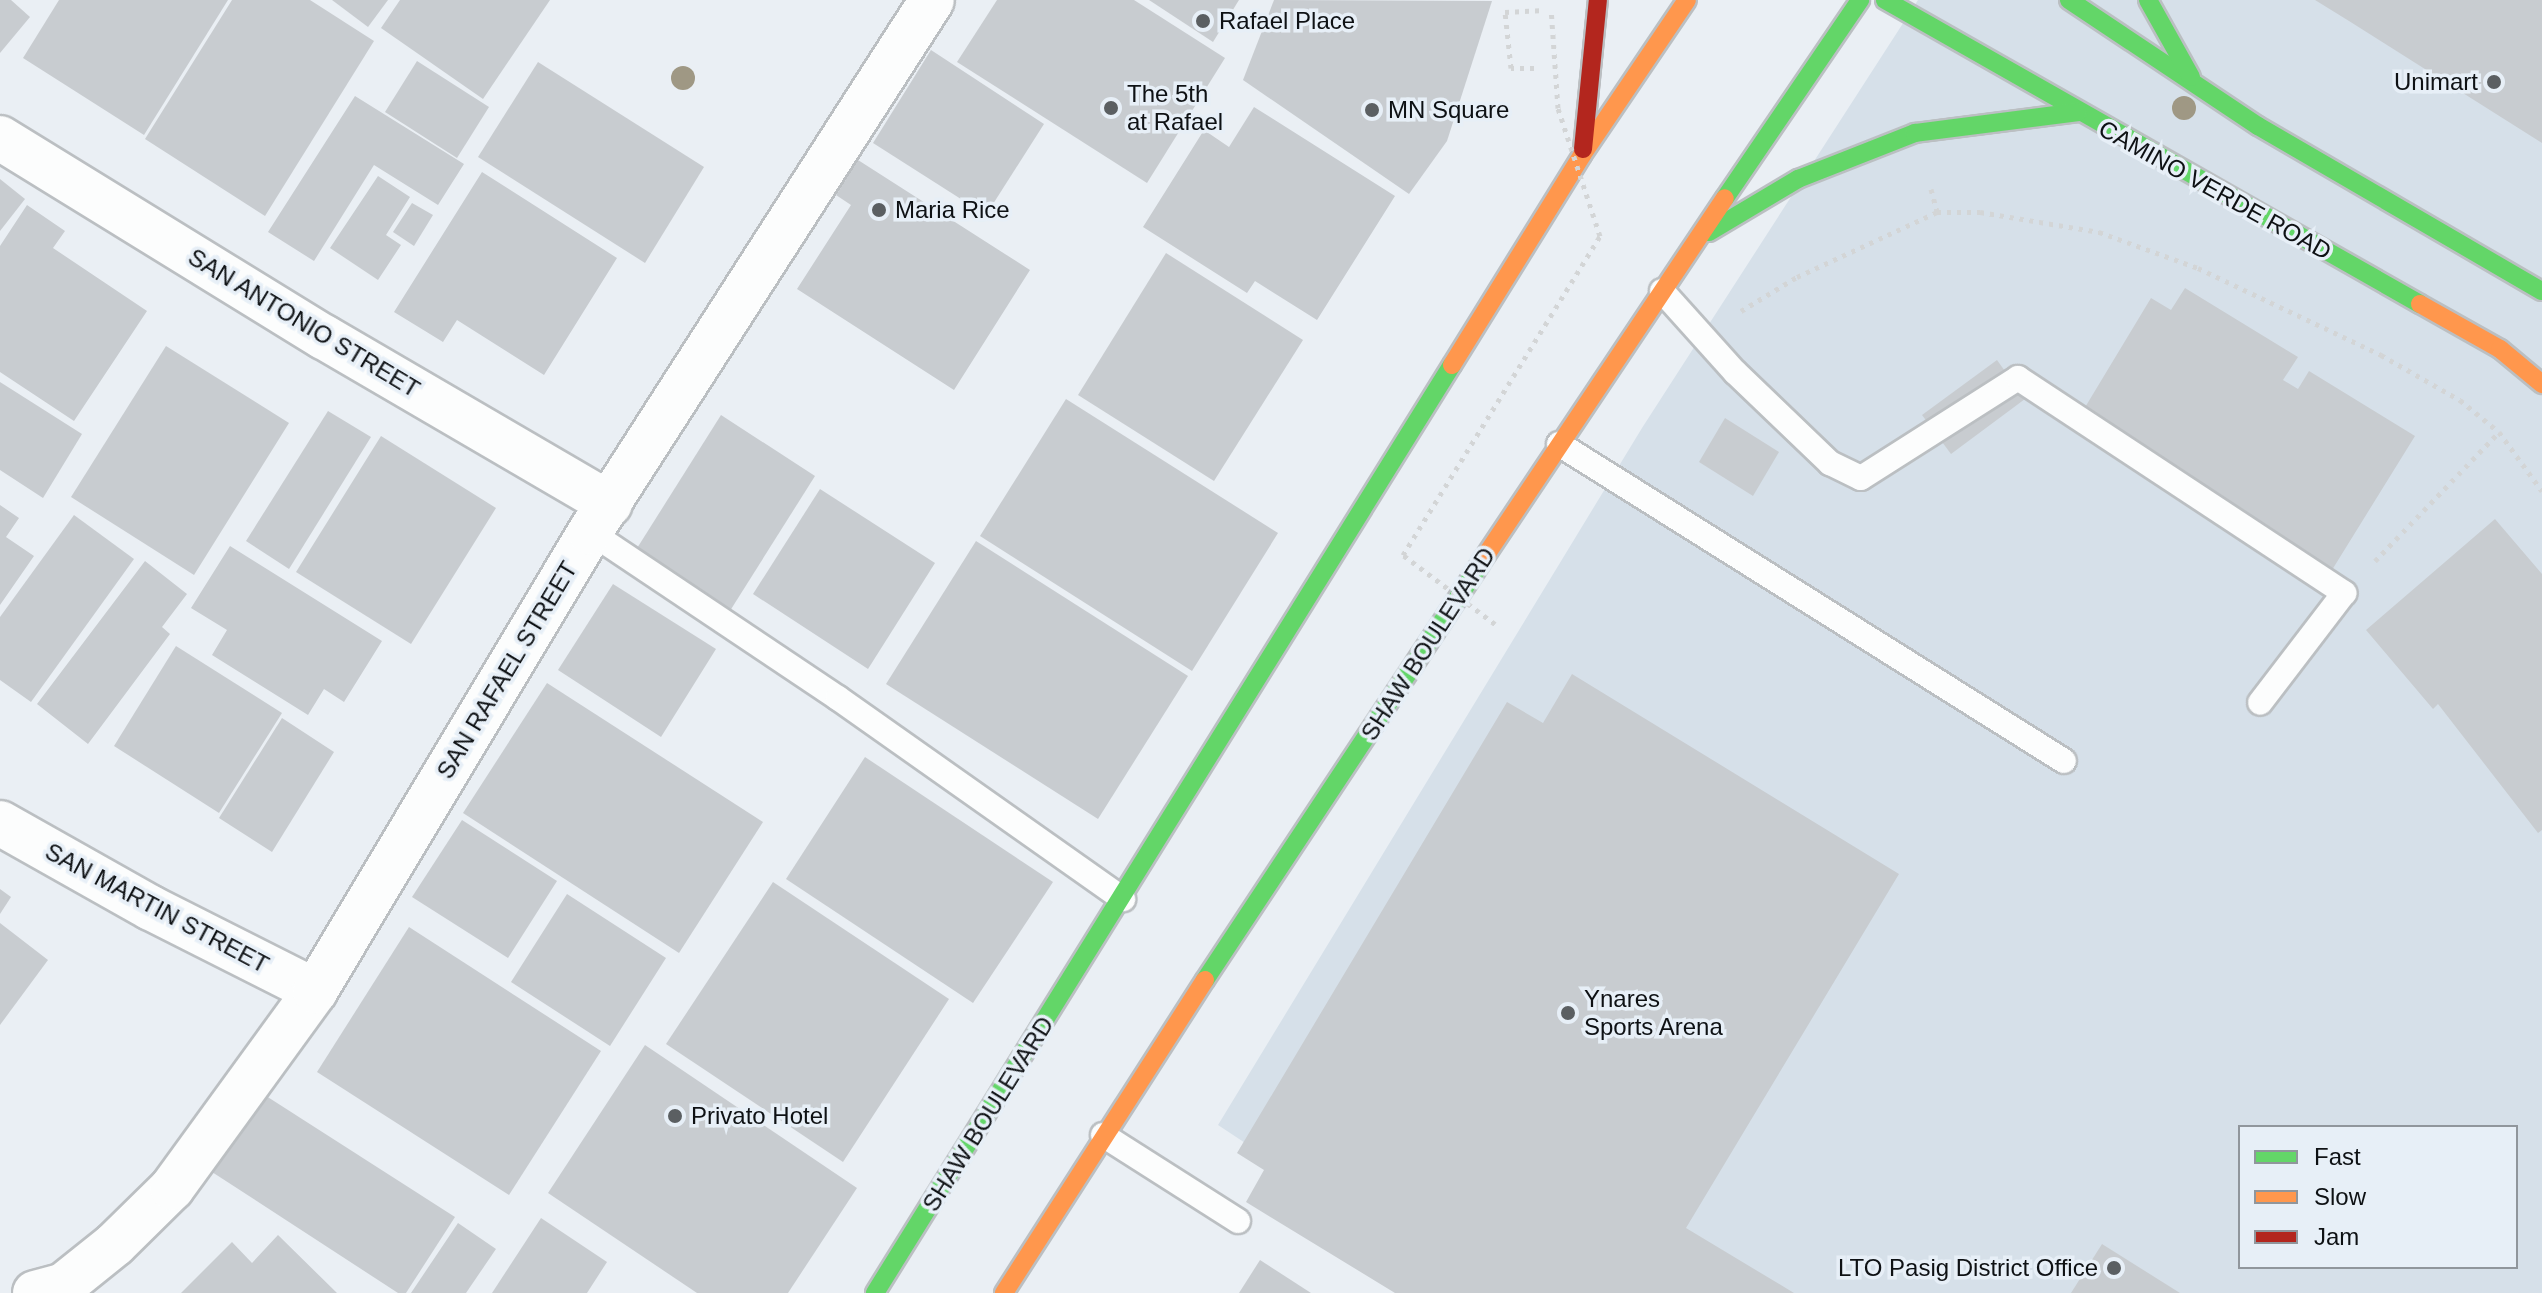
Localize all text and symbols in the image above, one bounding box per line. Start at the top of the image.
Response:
place label: Rafael Place [1219,7,1355,35]
marker: Rafael Place [1194,12,1212,30]
place label: Unimart [2394,68,2478,96]
marker: Unimart [2485,73,2503,91]
place label: The 5th at Rafael [1127,80,1223,136]
place label: MN Square [1388,96,1509,124]
marker: The 5th at Rafael [1102,99,1120,117]
marker: MN Square [1363,101,1381,119]
street label: CAMINO VERDE ROAD [2094,114,2336,266]
place label: Maria Rice [895,196,1010,224]
marker: Maria Rice [870,201,888,219]
street label: SAN ANTONIO STREET [182,242,426,404]
street label: SHAW BOULEVARD [1355,542,1501,746]
street label: SAN RAFAEL STREET [430,556,584,784]
street label: SAN MARTIN STREET [40,837,274,979]
place label: Ynares Sports Arena [1584,985,1724,1041]
marker: Ynares Sports Arena [1559,1004,1577,1022]
street label: SHAW BOULEVARD [916,1011,1060,1217]
place label: Privato Hotel [691,1102,828,1130]
marker: Privato Hotel [666,1107,684,1125]
legend [2238,1125,2518,1269]
text: Fast [2314,1143,2361,1170]
text: Slow [2314,1183,2366,1210]
text: Jam [2314,1223,2359,1250]
place label: LTO Pasig District Office [1838,1254,2098,1282]
marker: LTO Pasig District Office [2105,1259,2123,1277]

